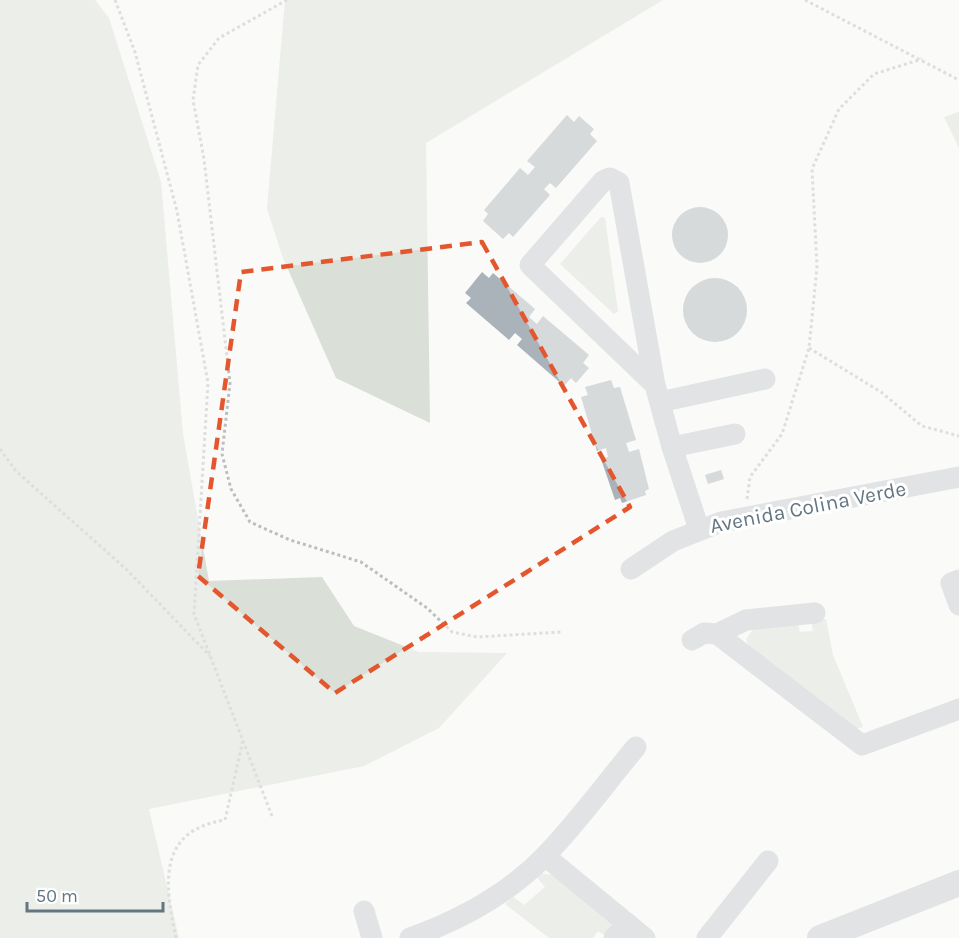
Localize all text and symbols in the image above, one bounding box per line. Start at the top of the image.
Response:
street label: Avenida Colina Verde [708,476,908,538]
scale bar [27,875,164,913]
text: 50 m [36,885,78,907]

